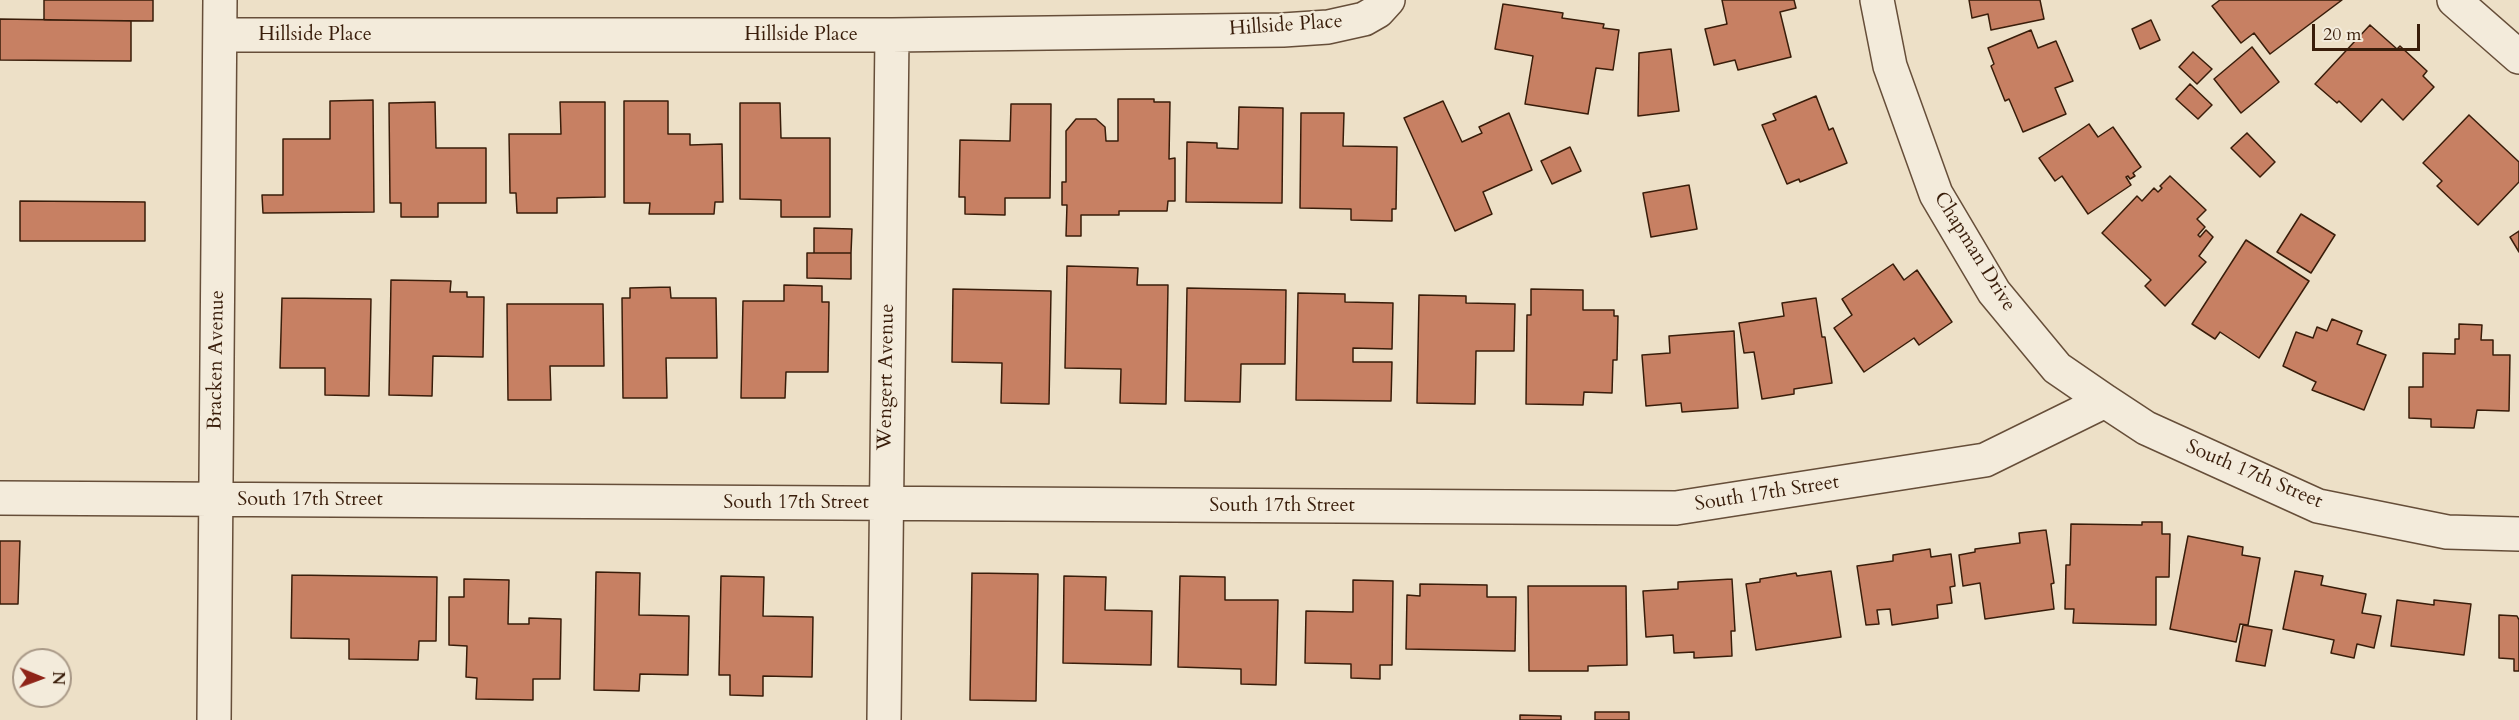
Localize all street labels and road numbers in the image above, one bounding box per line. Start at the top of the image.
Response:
street label: Hillside Place [1228,10,1344,42]
street label: Hillside Place [258,23,372,47]
street label: Hillside Place [744,23,858,47]
street label: Chapman Drive [1928,188,2020,316]
street label: Bracken Avenue [204,290,230,430]
street label: Wengert Avenue [874,303,900,451]
street label: South 17th Street [2182,435,2326,515]
street label: South 17th Street [1693,471,1841,517]
street label: South 17th Street [237,488,383,512]
street label: South 17th Street [723,491,869,515]
street label: South 17th Street [1209,494,1355,518]

